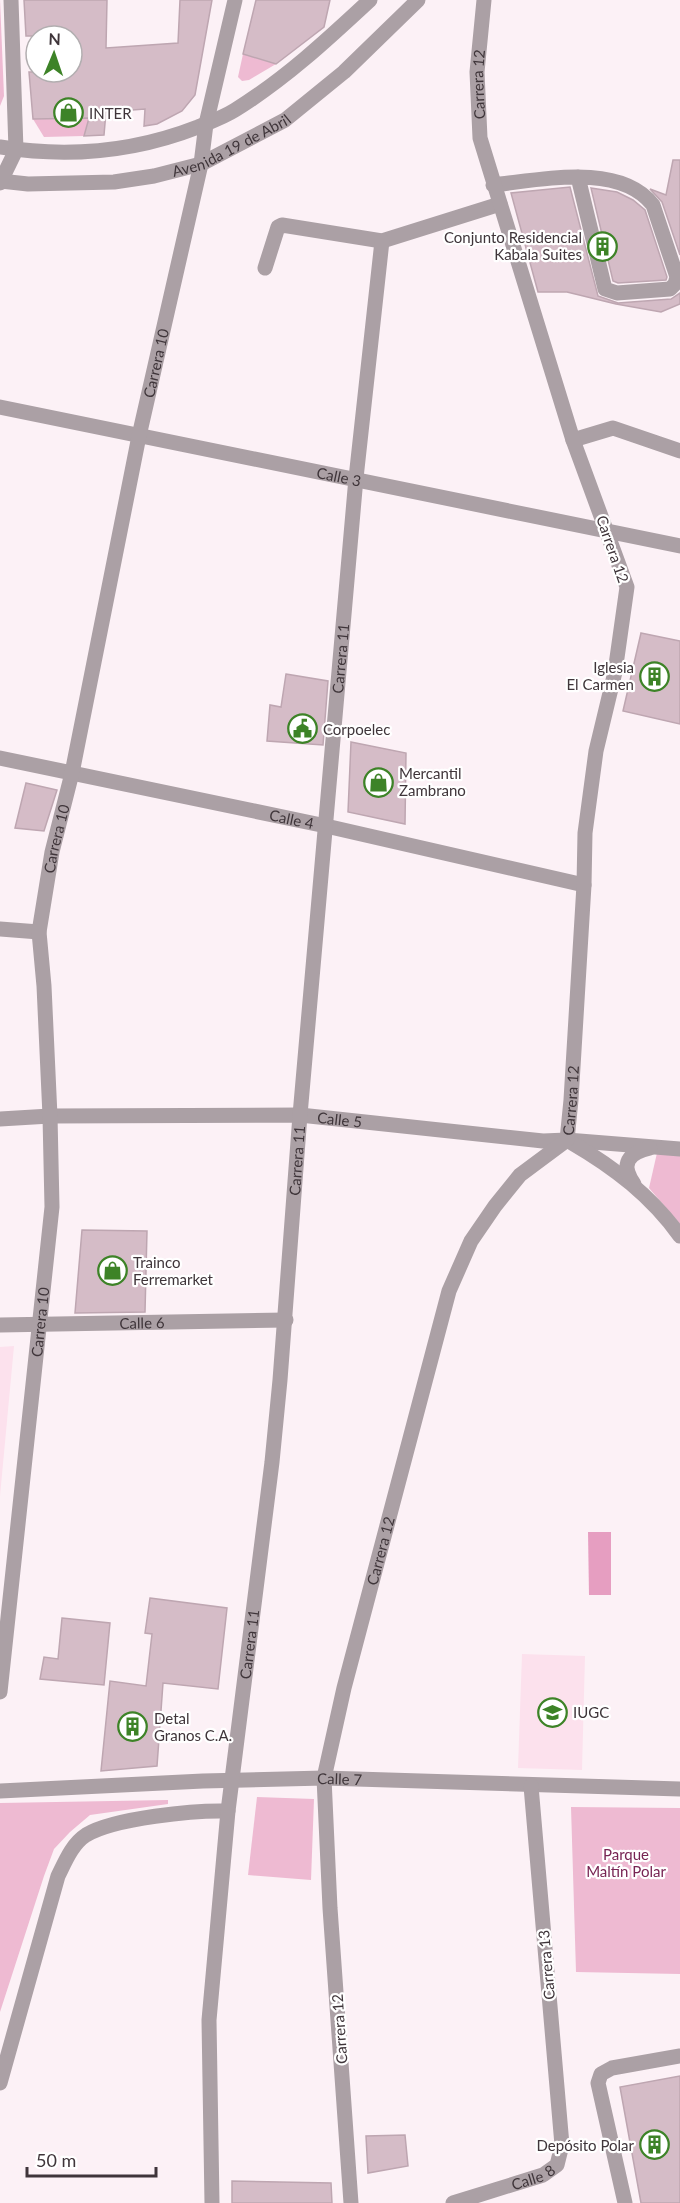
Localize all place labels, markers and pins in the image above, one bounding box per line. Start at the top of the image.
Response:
shop icon: INTER [52,97,84,129]
place label: INTER [89,104,132,122]
place label: Conjunto Residencial Kabala Suites [444,228,582,263]
building icon: Conjunto Residencial Kabala Suites [587,230,619,262]
place label: Iglesia El Carmen [566,658,634,693]
building icon: Iglesia El Carmen [639,660,671,692]
public building icon: Corpoelec [286,713,318,745]
place label: Corpoelec [323,720,390,738]
place label: Mercantil Zambrano [399,764,466,799]
shop icon: Mercantil Zambrano [362,766,394,798]
place label: Trainco Ferremarket [133,1253,214,1288]
shop icon: Trainco Ferremarket [96,1255,128,1287]
school or university icon: IUGC [536,1696,568,1728]
place label: IUGC [573,1703,609,1721]
place label: Detal Granos C.A. [154,1709,232,1744]
building icon: Detal Granos C.A. [117,1711,149,1743]
building icon: Depósito Polar [639,2129,671,2161]
place label: Depósito Polar [537,2136,635,2154]

